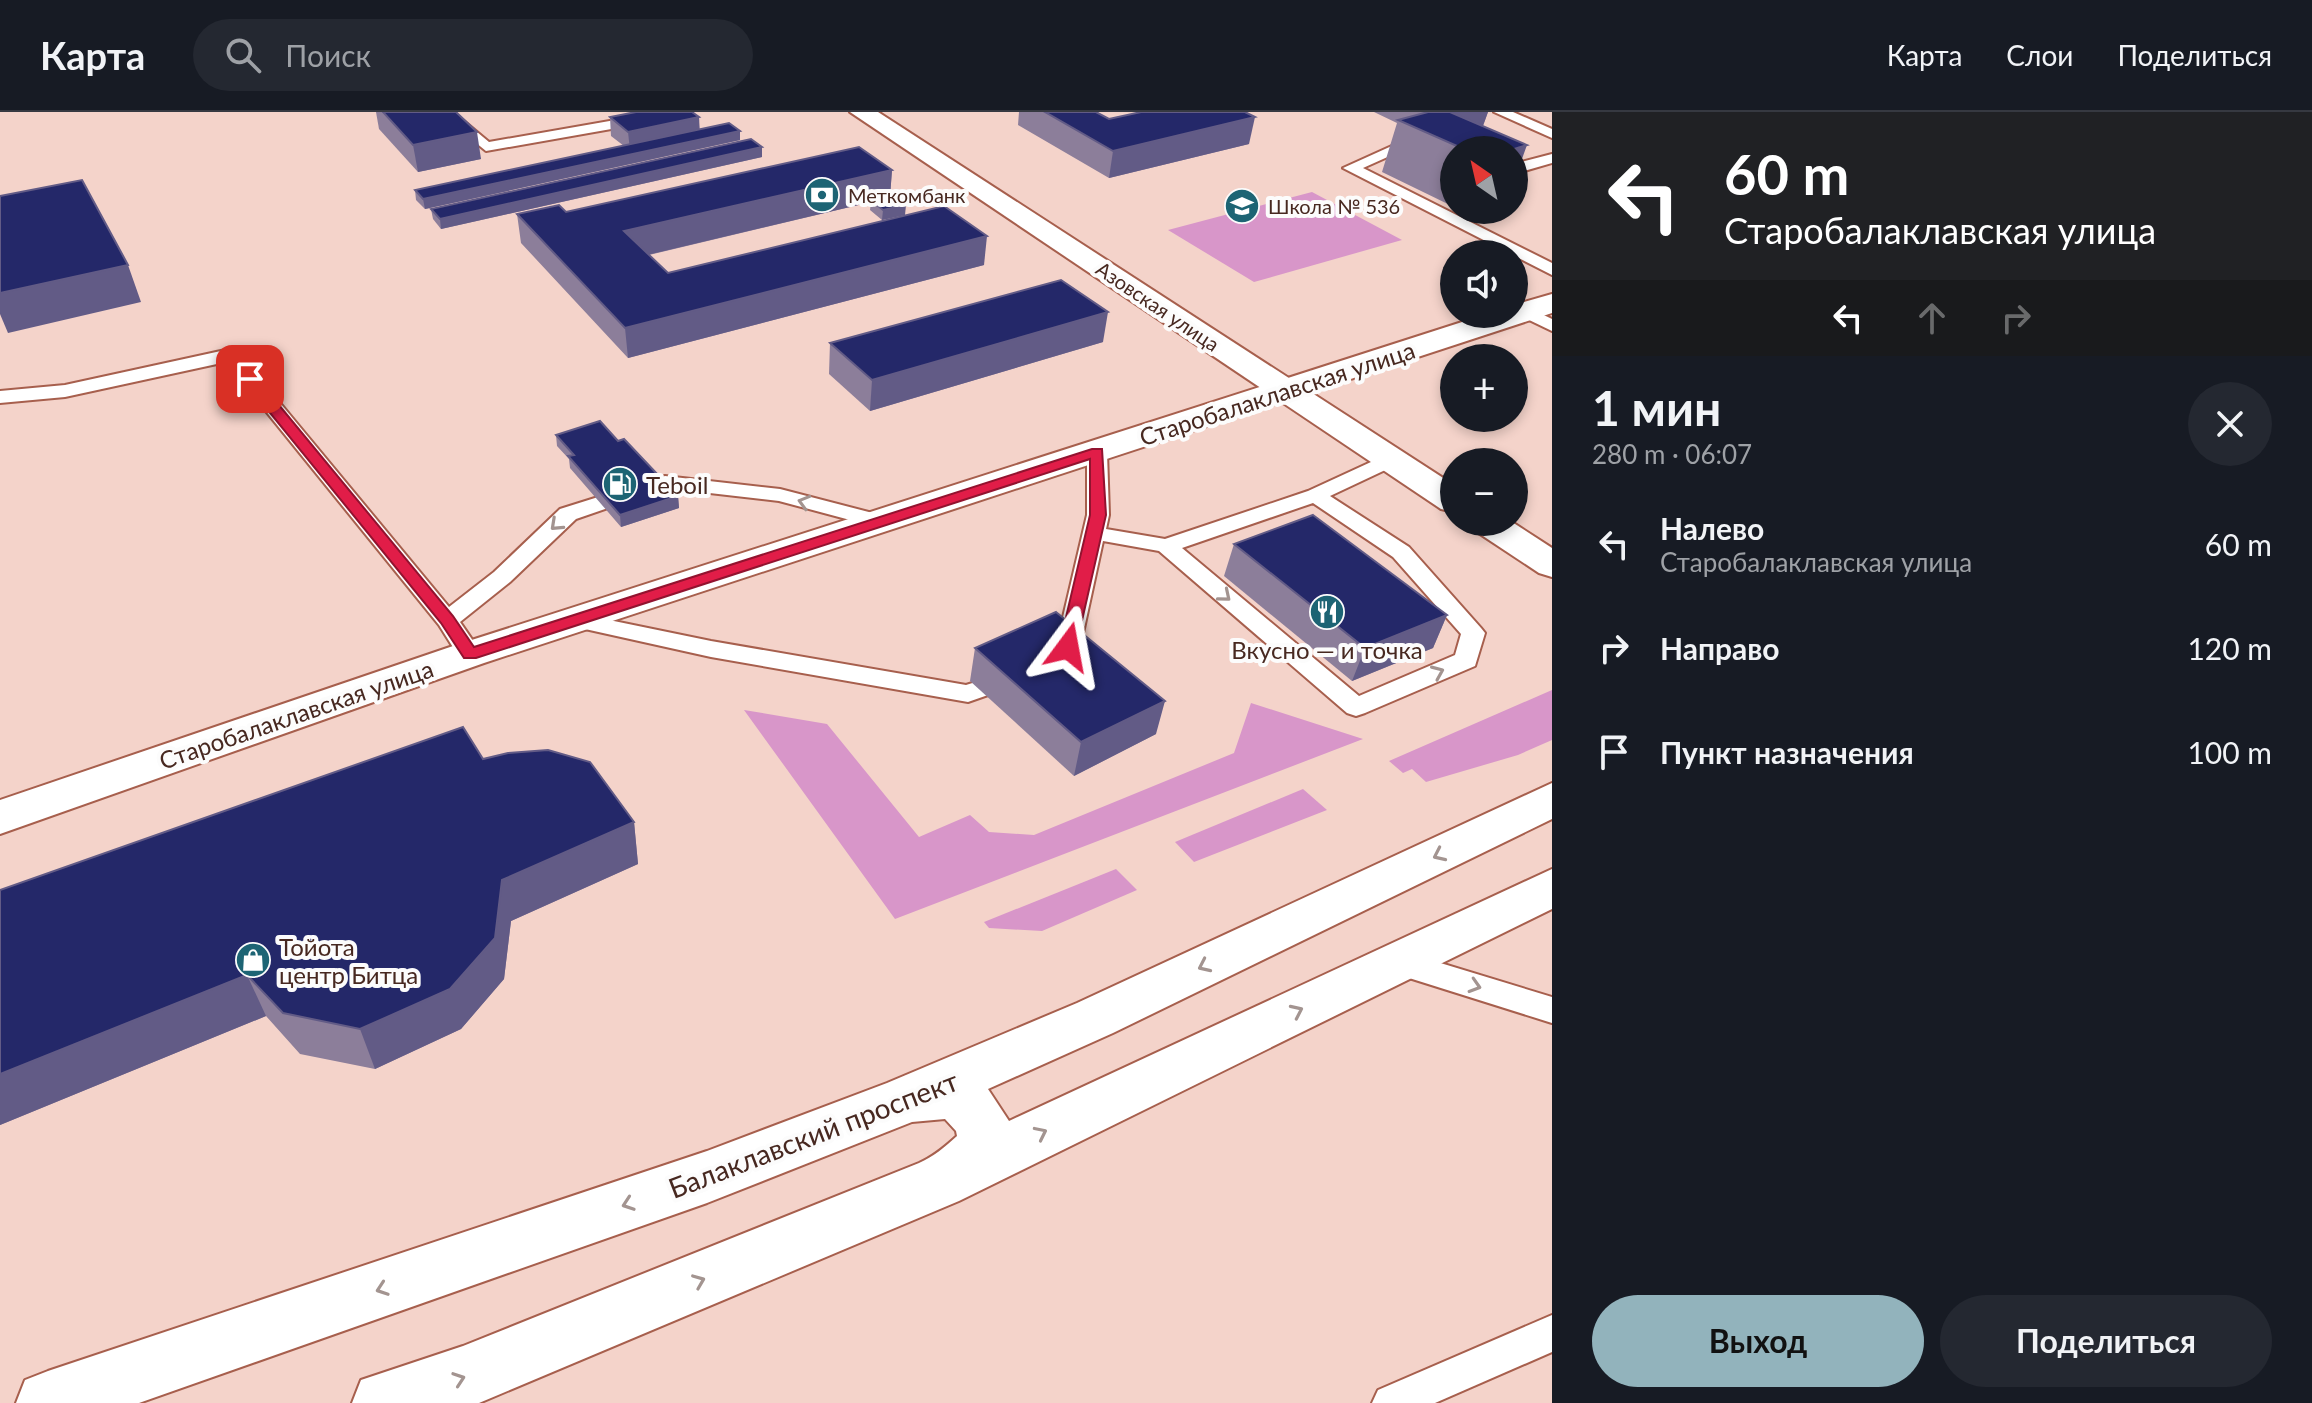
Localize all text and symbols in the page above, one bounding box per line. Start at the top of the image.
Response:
search box [193,19,753,91]
text: Карта [40,32,145,78]
icon: search [221,33,265,77]
text: Поиск [285,37,371,73]
text: Карта [1887,38,1962,72]
text: Слои [2006,38,2073,72]
text: Поделиться [2117,38,2272,72]
north arrow [1440,136,1528,224]
map controls [1440,136,1528,536]
text: 60 m [1724,140,1849,207]
icon: left [1592,144,1696,248]
bank icon: Меткомбанк [803,176,841,214]
place label: Меткомбанк [848,183,966,207]
school or university icon: Школа № 536 [1223,187,1261,225]
place label: Школа № 536 [1268,194,1400,218]
text: Старобалаклавская улица [1724,208,2156,252]
button: sound [1440,240,1528,328]
street label: Азовская улица [1092,256,1224,356]
icon: left [1826,296,1870,340]
icon: ahead [1910,296,1954,340]
icon: right [1994,296,2038,340]
street label: Старобалаклавская улица [1136,335,1418,451]
button: + [1440,344,1528,432]
pin [216,345,284,413]
icon: arrive [228,357,272,401]
text: 1 мин [1592,379,1721,436]
button: close [2188,382,2272,466]
text: 280 m · 06:07 [1592,438,1752,470]
button: − [1440,448,1528,536]
fuel station icon: Teboil [601,465,639,503]
place label: Teboil [646,470,708,499]
one-way arrow [798,495,812,511]
text: Налево [1660,510,1764,546]
one-way arrow [551,516,565,531]
icon: left [1592,522,1636,566]
text: 60 m [2205,526,2272,562]
text: Старобалаклавская улица [1660,546,1972,578]
one-way arrow [1216,586,1231,601]
restaurant icon: Вкусно — и точка [1308,593,1346,631]
position arrow [1026,605,1110,689]
icon: right [1592,626,1636,670]
text: Направо [1660,630,1780,666]
text: 120 m [2187,630,2272,666]
place label: Вкусно — и точка [1231,635,1423,664]
street label: Старобалаклавская улица [155,653,437,775]
one-way arrow [1430,666,1444,682]
icon: arrive [1592,730,1636,774]
text: Пункт назначения [1660,734,1914,770]
text: 100 m [2187,734,2272,770]
one-way arrow [1432,845,1447,861]
place label: Тойота центр Битца [279,932,418,989]
shop icon: Тойота центр Битца [234,941,272,979]
one-way arrow [1198,956,1212,972]
one-way arrow [1468,977,1482,993]
one-way arrow [1289,1005,1304,1021]
street label: Балаклавский проспект [663,1063,963,1205]
one-way arrow [1032,1127,1047,1143]
one-way arrow [621,1195,635,1211]
one-way arrow [691,1274,705,1290]
one-way arrow [376,1279,390,1295]
button: Выход [1592,1295,1924,1387]
button: Поделиться [1940,1295,2272,1387]
one-way arrow [451,1372,465,1389]

